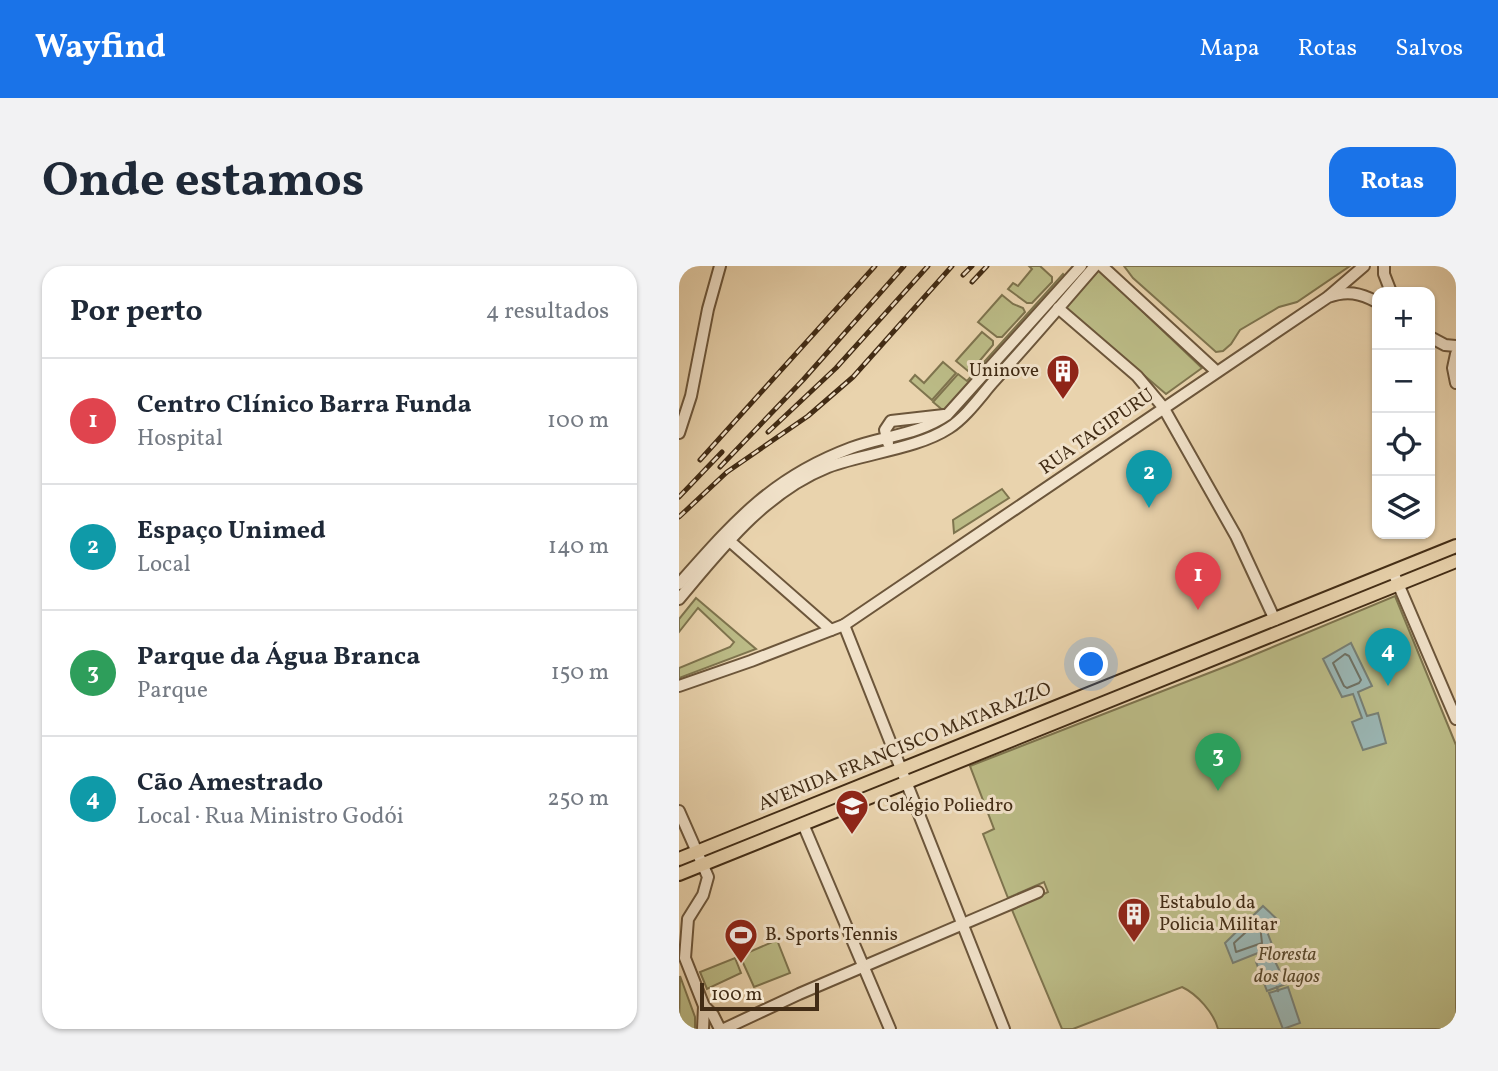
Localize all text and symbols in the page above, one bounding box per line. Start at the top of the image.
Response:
text: Wayfind [35,26,166,72]
text: Mapa [1200,32,1260,66]
text: Rotas [1298,32,1357,66]
text: Salvos [1395,32,1463,66]
button: Rotas [1329,147,1456,217]
text: Onde estamos [42,148,364,217]
map controls [1372,287,1435,539]
button: + [1372,287,1435,350]
text: Por perto [70,291,203,333]
text: 4 resultados [486,296,609,328]
button: − [1372,350,1435,413]
building icon: Uninove [1044,352,1082,401]
place label: Uninove [969,358,1039,384]
street label: RUA TAGIPURU [1034,383,1160,481]
text: Centro Clínico Barra Funda [137,387,472,423]
text: 1 [88,405,98,437]
text: 100 m [547,405,609,437]
button: locate [1372,413,1435,476]
text: Hospital [137,423,223,455]
pin: 2 [1126,450,1172,508]
button: layers [1372,476,1435,539]
text: Espaço Unimed [137,513,326,549]
text: 2 [87,531,99,563]
text: 140 m [548,531,609,563]
text: Local [137,549,191,581]
pin: 1 [1175,552,1221,610]
pin: 4 [1365,628,1411,686]
text: Parque da Água Branca [137,639,420,675]
your location [1074,647,1108,681]
text: 3 [87,657,99,689]
text: 150 m [551,657,609,689]
text: Parque [137,675,208,707]
street label: AVENIDA FRANCISCO MATARAZZO [755,676,1056,818]
pin: 3 [1195,733,1241,791]
text: Cão Amestrado [137,765,323,801]
text: 4 [86,783,100,815]
text: 250 m [547,783,609,815]
school or university icon: Colégio Poliedro [833,787,871,836]
place label: Colégio Poliedro [877,793,1013,819]
text: Local · Rua Ministro Godói [137,801,404,833]
place label: Estabulo da Policia Militar [1159,890,1277,938]
building icon: Estabulo da Policia Militar [1115,895,1153,944]
sports icon: B. Sports Tennis [722,916,760,965]
place label: B. Sports Tennis [765,922,898,948]
park label: Floresta dos lagos [1254,942,1320,990]
scale bar [700,980,819,1012]
text: 100 m [711,982,762,1008]

